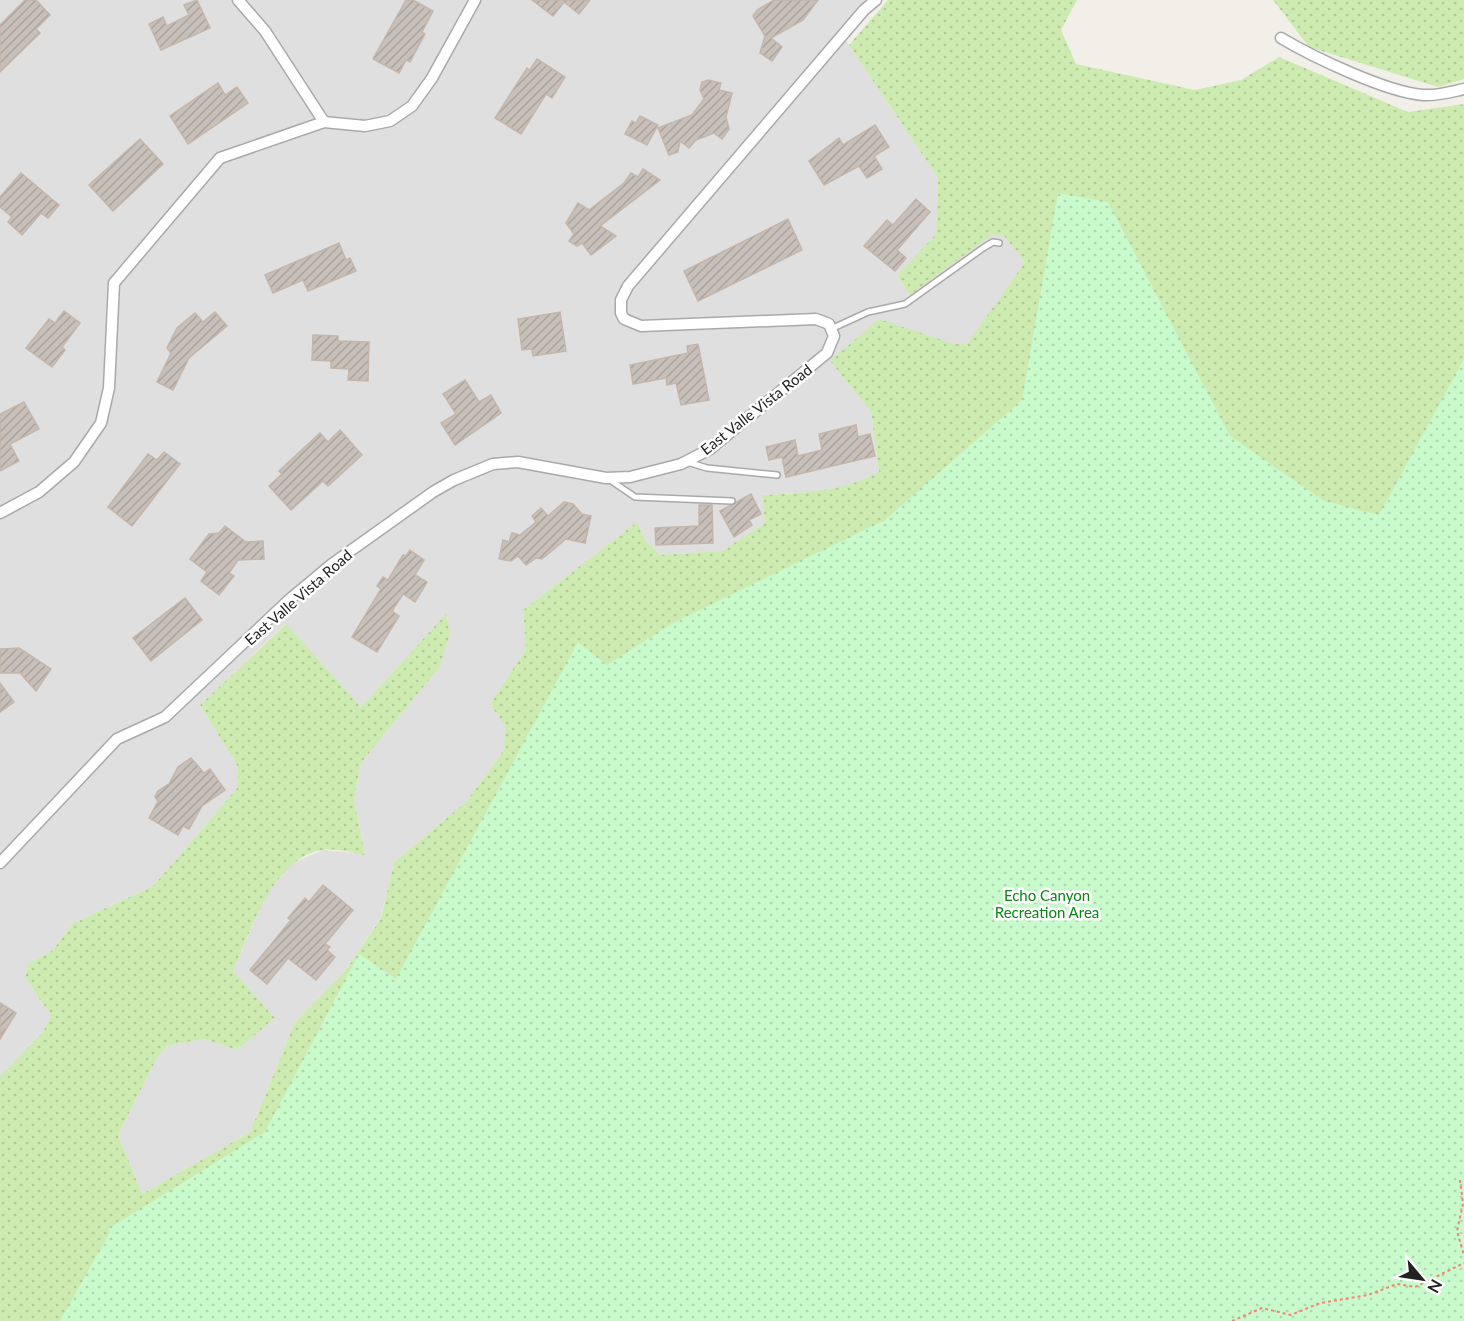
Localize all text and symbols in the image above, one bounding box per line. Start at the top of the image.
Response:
street label: East Valle Vista Road [697,360,815,458]
street label: East Valle Vista Road [241,546,355,648]
park label: Echo Canyon Recreation Area [995,886,1099,921]
north arrow [1392,1249,1452,1309]
text: N [1424,1277,1447,1297]

